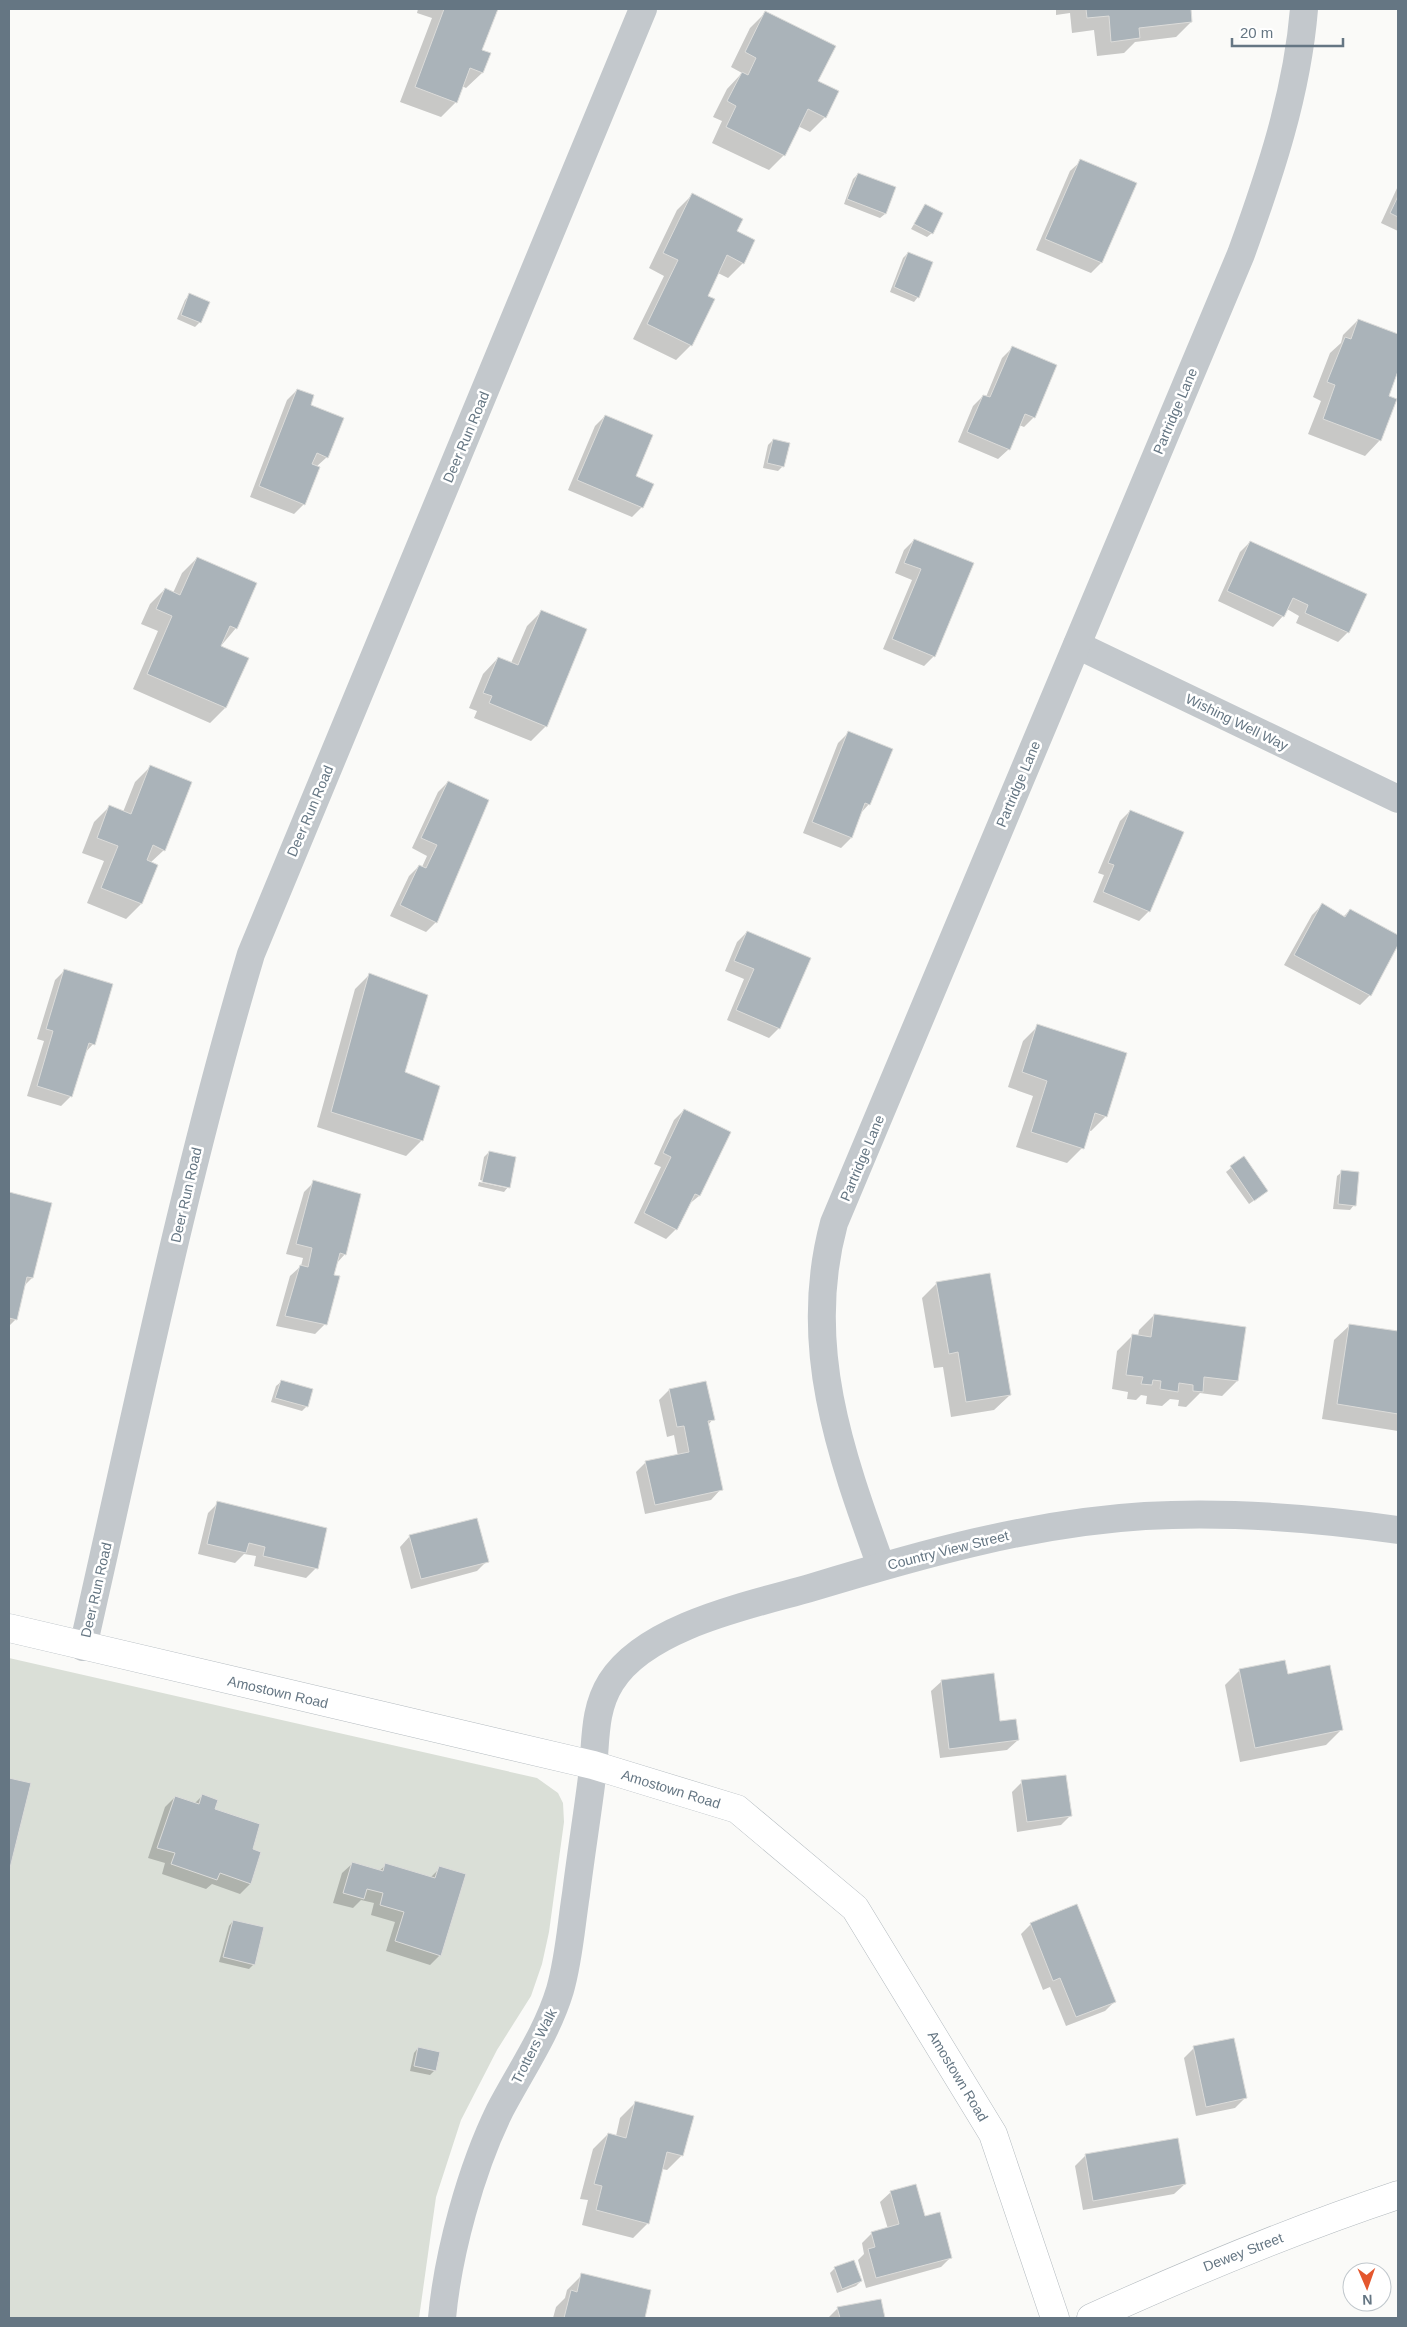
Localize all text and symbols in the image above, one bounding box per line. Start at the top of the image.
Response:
scale bar [1232,15,1343,47]
text: 20 m [1240,24,1273,41]
street label: Partridge Lane [1150,365,1200,456]
street label: Deer Run Road [440,389,492,485]
street label: Wishing Well Way [1183,690,1291,754]
street label: Partridge Lane [993,738,1043,829]
street label: Deer Run Road [284,763,336,859]
street label: Partridge Lane [837,1112,887,1203]
street label: Deer Run Road [167,1146,205,1244]
street label: Country View Street [886,1527,1010,1573]
street label: Deer Run Road [77,1541,115,1639]
street label: Amostown Road [226,1673,330,1711]
street label: Amostown Road [620,1766,722,1812]
street label: Trotters Walk [508,2005,560,2086]
street label: Amostown Road [925,2028,991,2124]
street label: Dewey Street [1201,2229,1285,2275]
north arrow [1342,2262,1392,2312]
text: N [1362,2292,1373,2308]

